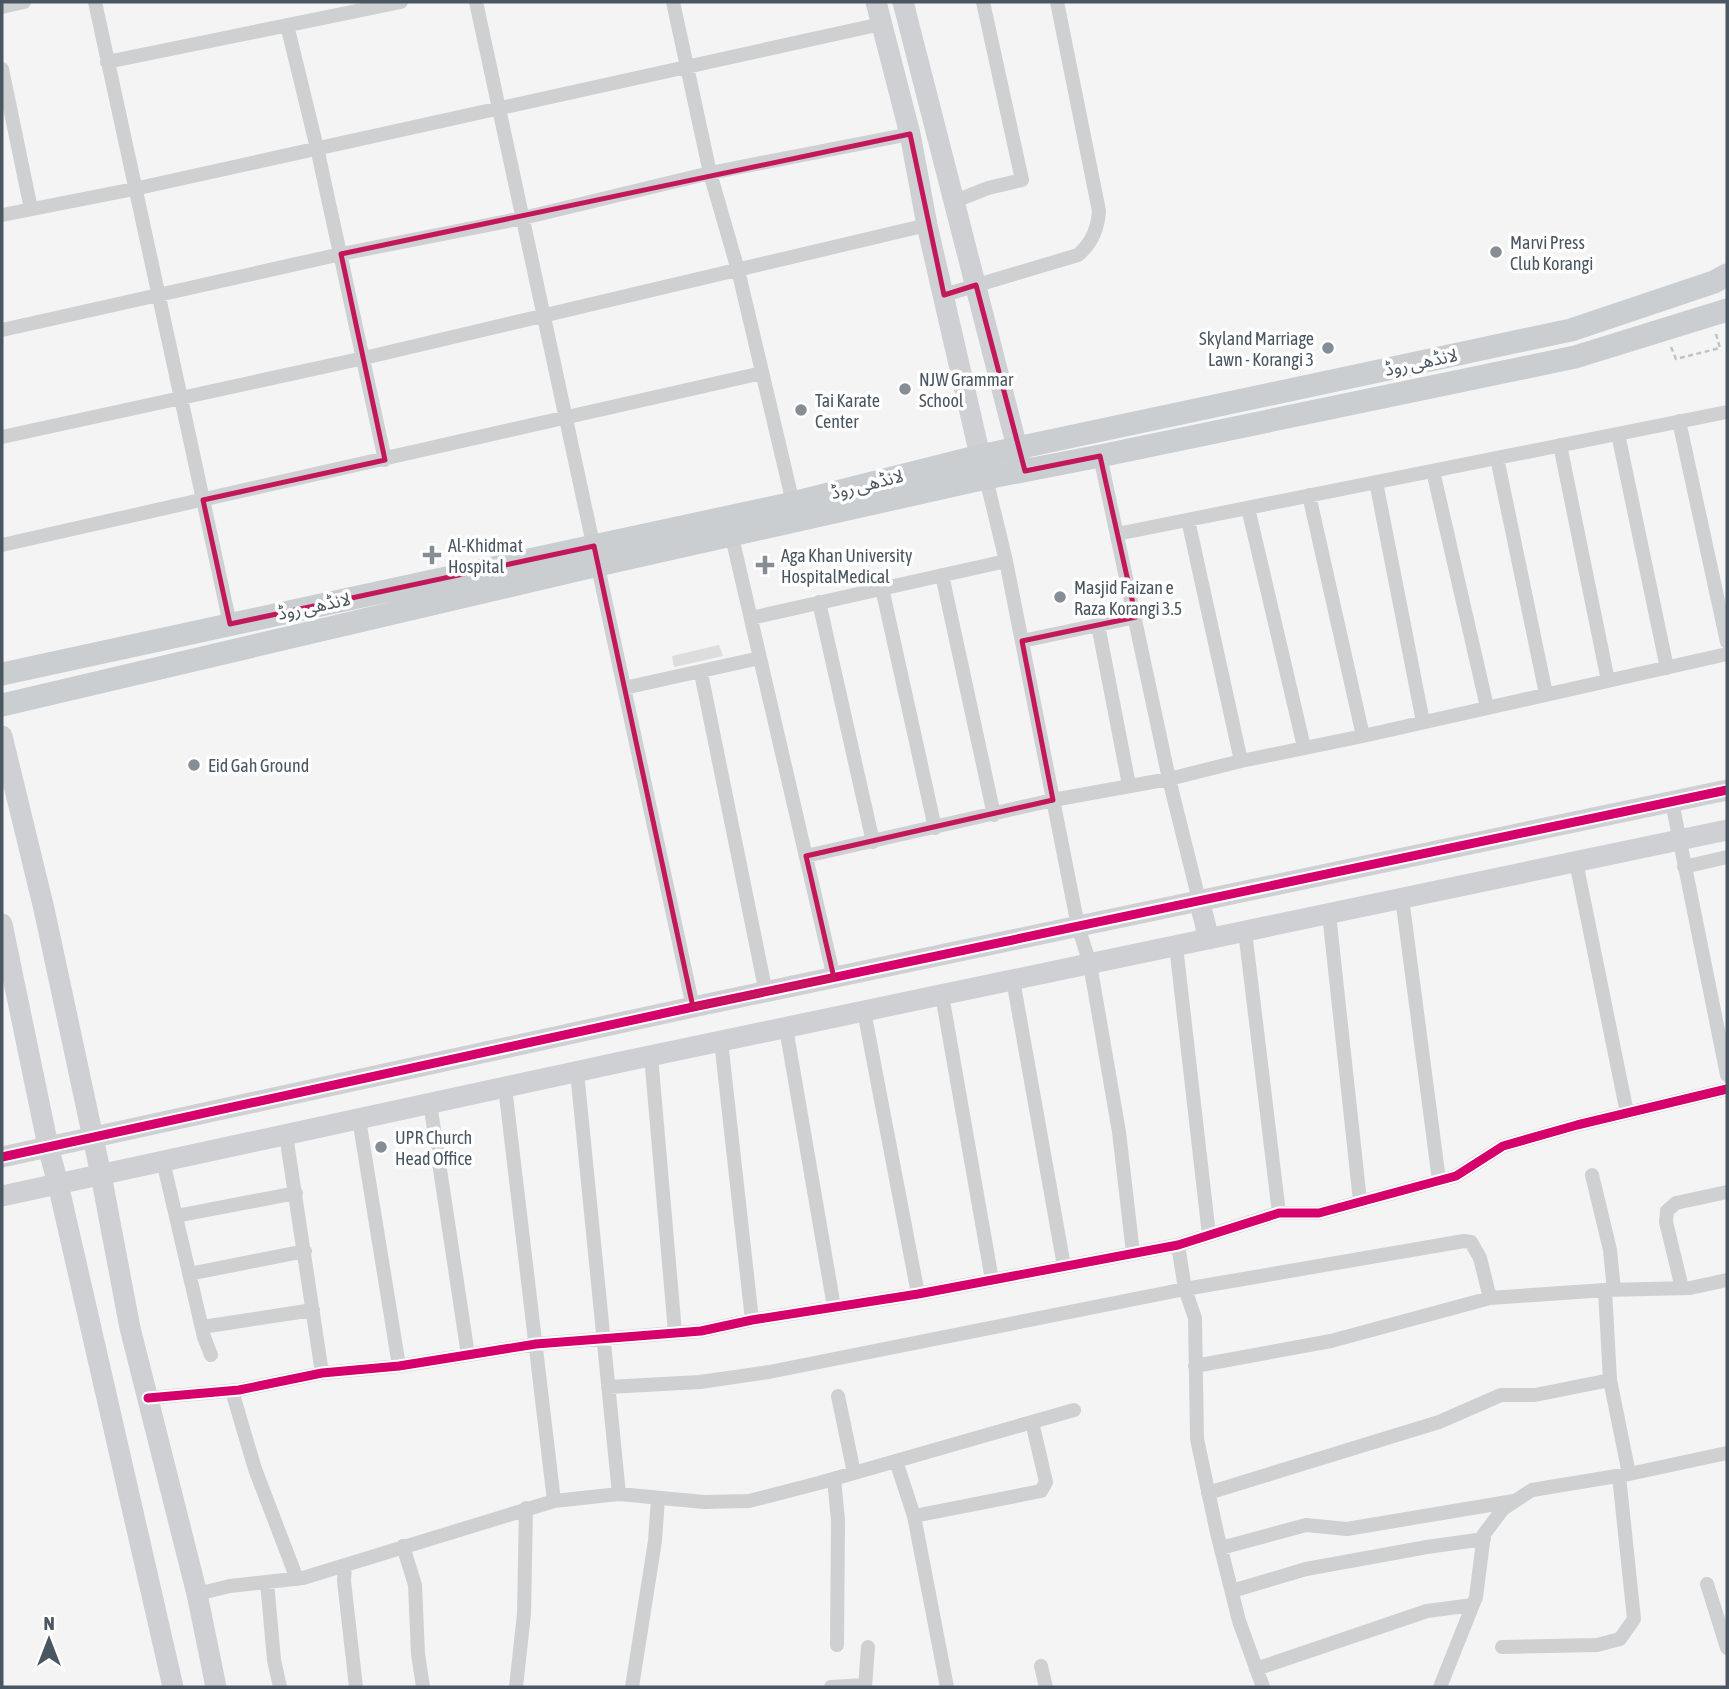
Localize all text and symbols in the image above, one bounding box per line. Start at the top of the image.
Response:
place label: Marvi Press Club Korangi [1510,232,1593,274]
marker: Marvi Press Club Korangi [1488,244,1504,260]
place label: Skyland Marriage Lawn - Korangi 3 [1199,328,1314,370]
marker: Skyland Marriage Lawn - Korangi 3 [1320,340,1336,356]
street label: لانڈھی روڈ [1383,344,1460,381]
place label: NJW Grammar School [919,369,1014,411]
marker: NJW Grammar School [897,381,913,397]
place label: Tai Karate Center [815,390,880,432]
marker: Tai Karate Center [793,402,809,418]
street label: لانڈھی روڈ [828,465,906,504]
place label: Al-Khidmat Hospital [448,535,523,577]
marker: Al-Khidmat Hospital [422,545,442,565]
place label: Aga Khan University HospitalMedical [781,545,912,587]
marker: Aga Khan University HospitalMedical [755,555,775,575]
place label: Masjid Faizan e Raza Korangi 3.5 [1074,577,1182,619]
street label: لانڈھی روڈ [276,588,353,625]
marker: Masjid Faizan e Raza Korangi 3.5 [1052,589,1068,605]
place label: Eid Gah Ground [208,755,309,776]
marker: Eid Gah Ground [186,757,202,773]
place label: UPR Church Head Office [395,1127,472,1169]
marker: UPR Church Head Office [373,1139,389,1155]
north arrow [14,1605,84,1675]
text: N [43,1612,55,1634]

